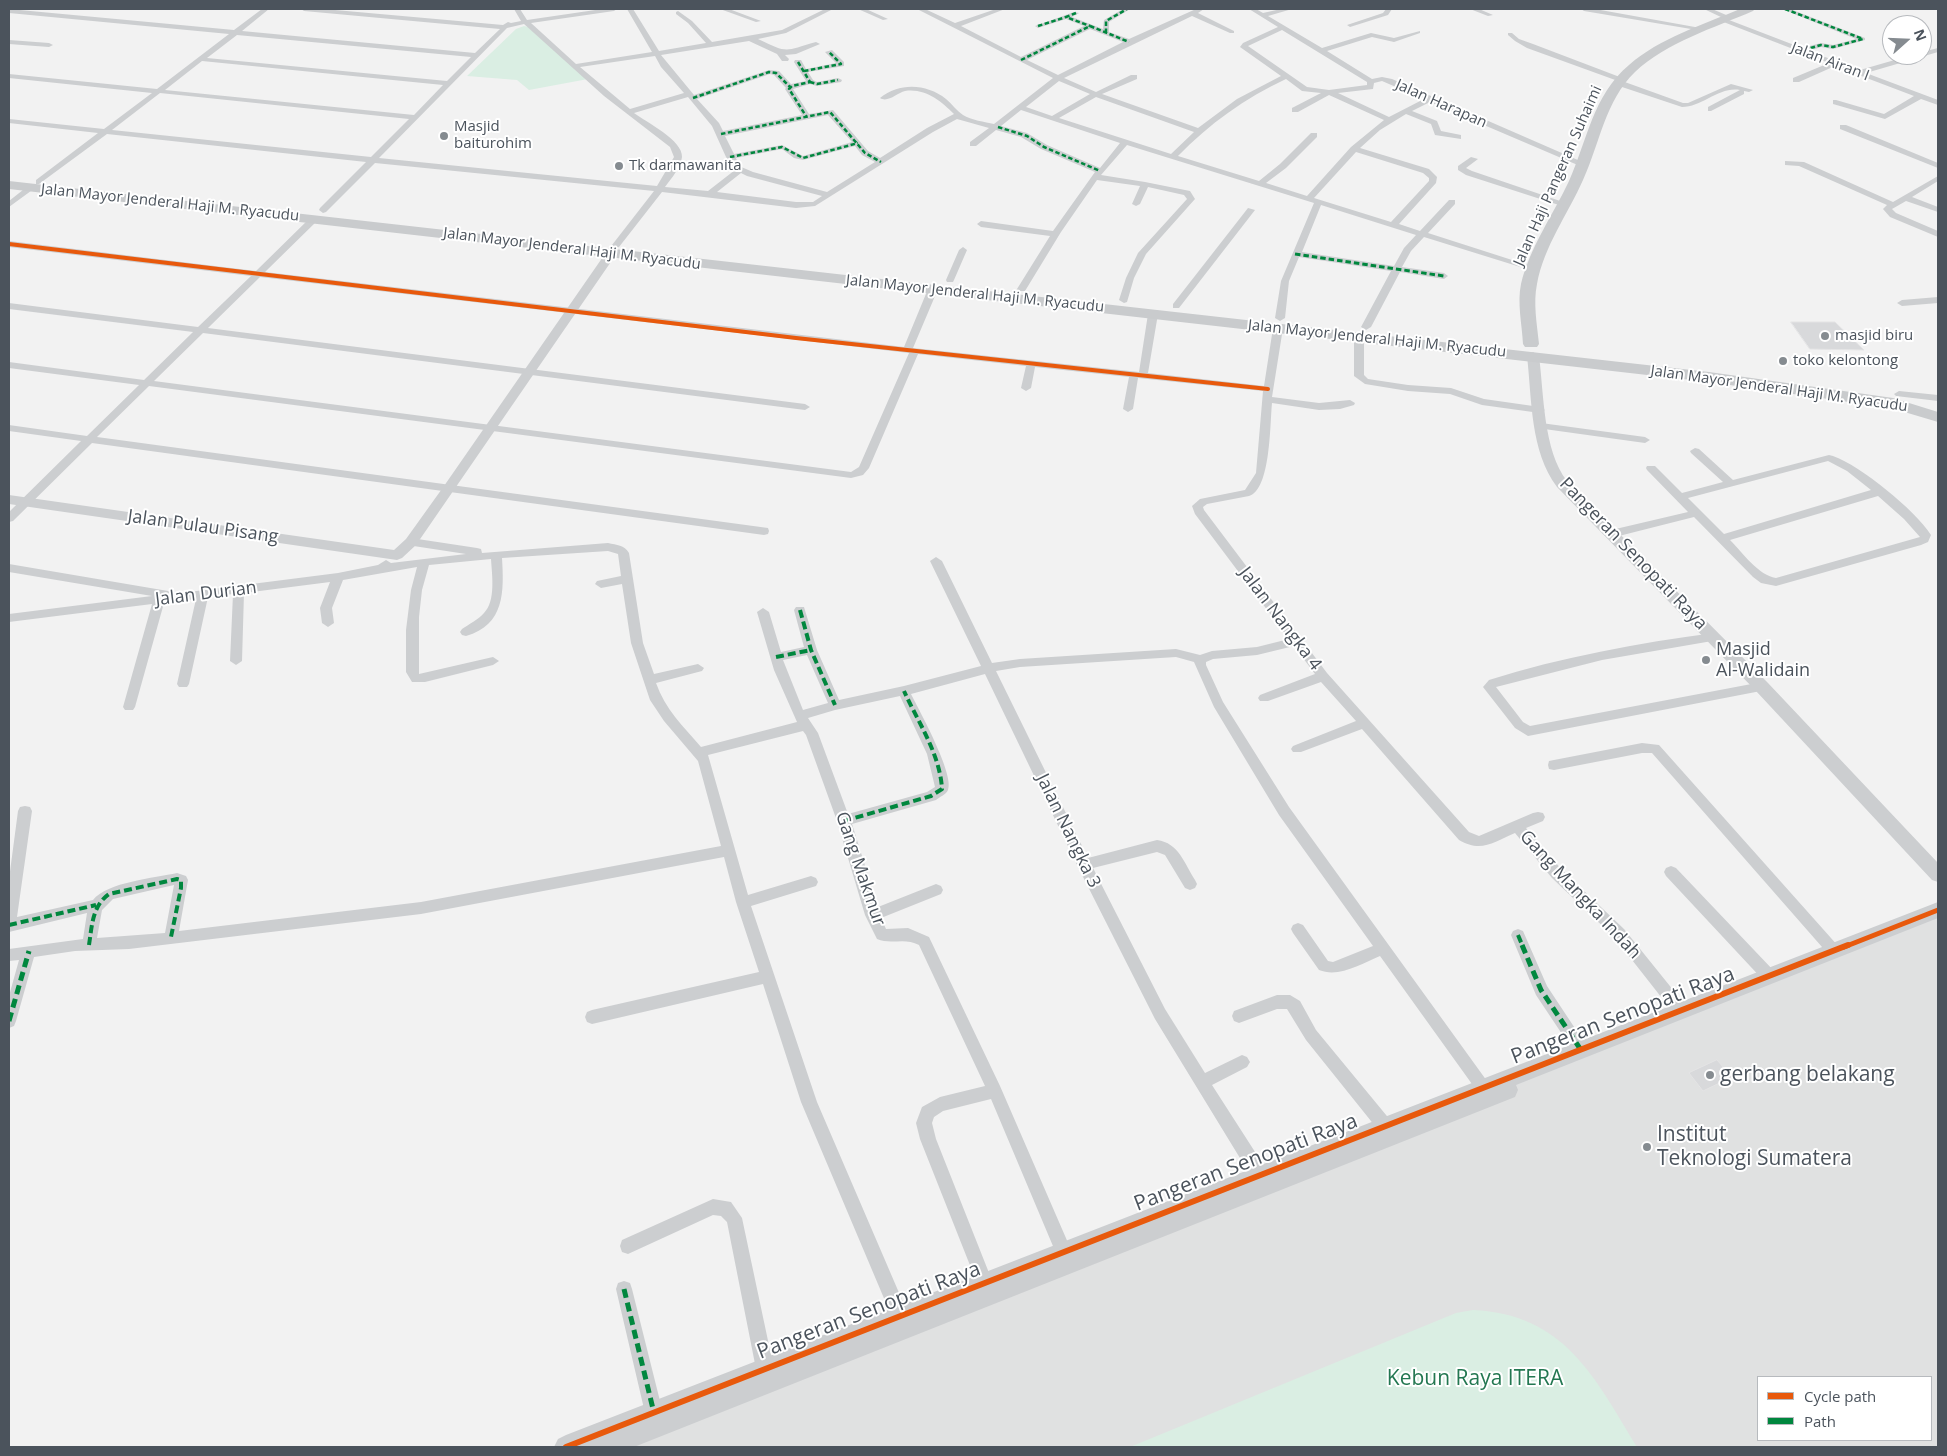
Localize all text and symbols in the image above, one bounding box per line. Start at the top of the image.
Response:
north arrow [1882,15,1932,65]
text: N [1910,26,1931,44]
street label: Jalan Airan I [1788,39,1872,85]
street label: Jalan Harapan [1393,76,1489,132]
street label: Jalan Haji Pangeran Suhaimi [1510,83,1606,269]
place label: Masjid baiturohim [454,118,532,153]
marker: Masjid baiturohim [438,130,450,142]
place label: Tk darmawanita [629,157,742,175]
marker: Tk darmawanita [613,160,625,172]
street label: Jalan Mayor Jenderal Haji M. Ryacudu [40,180,300,226]
street label: Jalan Mayor Jenderal Haji M. Ryacudu [442,224,702,274]
street label: Jalan Mayor Jenderal Haji M. Ryacudu [845,271,1105,317]
street label: Jalan Mayor Jenderal Haji M. Ryacudu [1247,316,1507,362]
place label: masjid biru [1835,327,1913,345]
marker: masjid biru [1819,330,1831,342]
place label: toko kelontong [1793,352,1898,370]
marker: toko kelontong [1777,355,1789,367]
street label: Jalan Mayor Jenderal Haji M. Ryacudu [1649,362,1909,416]
street label: Pangeran Senopati Raya [1555,473,1711,635]
street label: Jalan Pulau Pisang [126,506,280,548]
street label: Jalan Nangka 4 [1234,563,1326,675]
street label: Jalan Durian [154,577,258,611]
place label: Masjid Al-Walidain [1716,639,1810,682]
marker: Masjid Al-Walidain [1700,654,1712,666]
street label: Jalan Nangka 3 [1031,771,1105,891]
street label: Gang Makmur [830,809,890,929]
street label: Gang Mangka Indah [1515,826,1645,964]
street label: Pangeran Senopati Raya [1508,962,1738,1070]
place label: gerbang belakang [1720,1062,1895,1088]
marker: gerbang belakang [1704,1069,1716,1081]
street label: Pangeran Senopati Raya [1131,1109,1361,1217]
place label: Institut Teknologi Sumatera [1657,1122,1852,1172]
marker: Institut Teknologi Sumatera [1641,1141,1653,1153]
street label: Pangeran Senopati Raya [754,1257,984,1365]
park label: Kebun Raya ITERA [1387,1366,1563,1392]
legend [1757,1376,1932,1441]
text: Cycle path [1804,1386,1876,1406]
text: Path [1804,1411,1836,1431]

